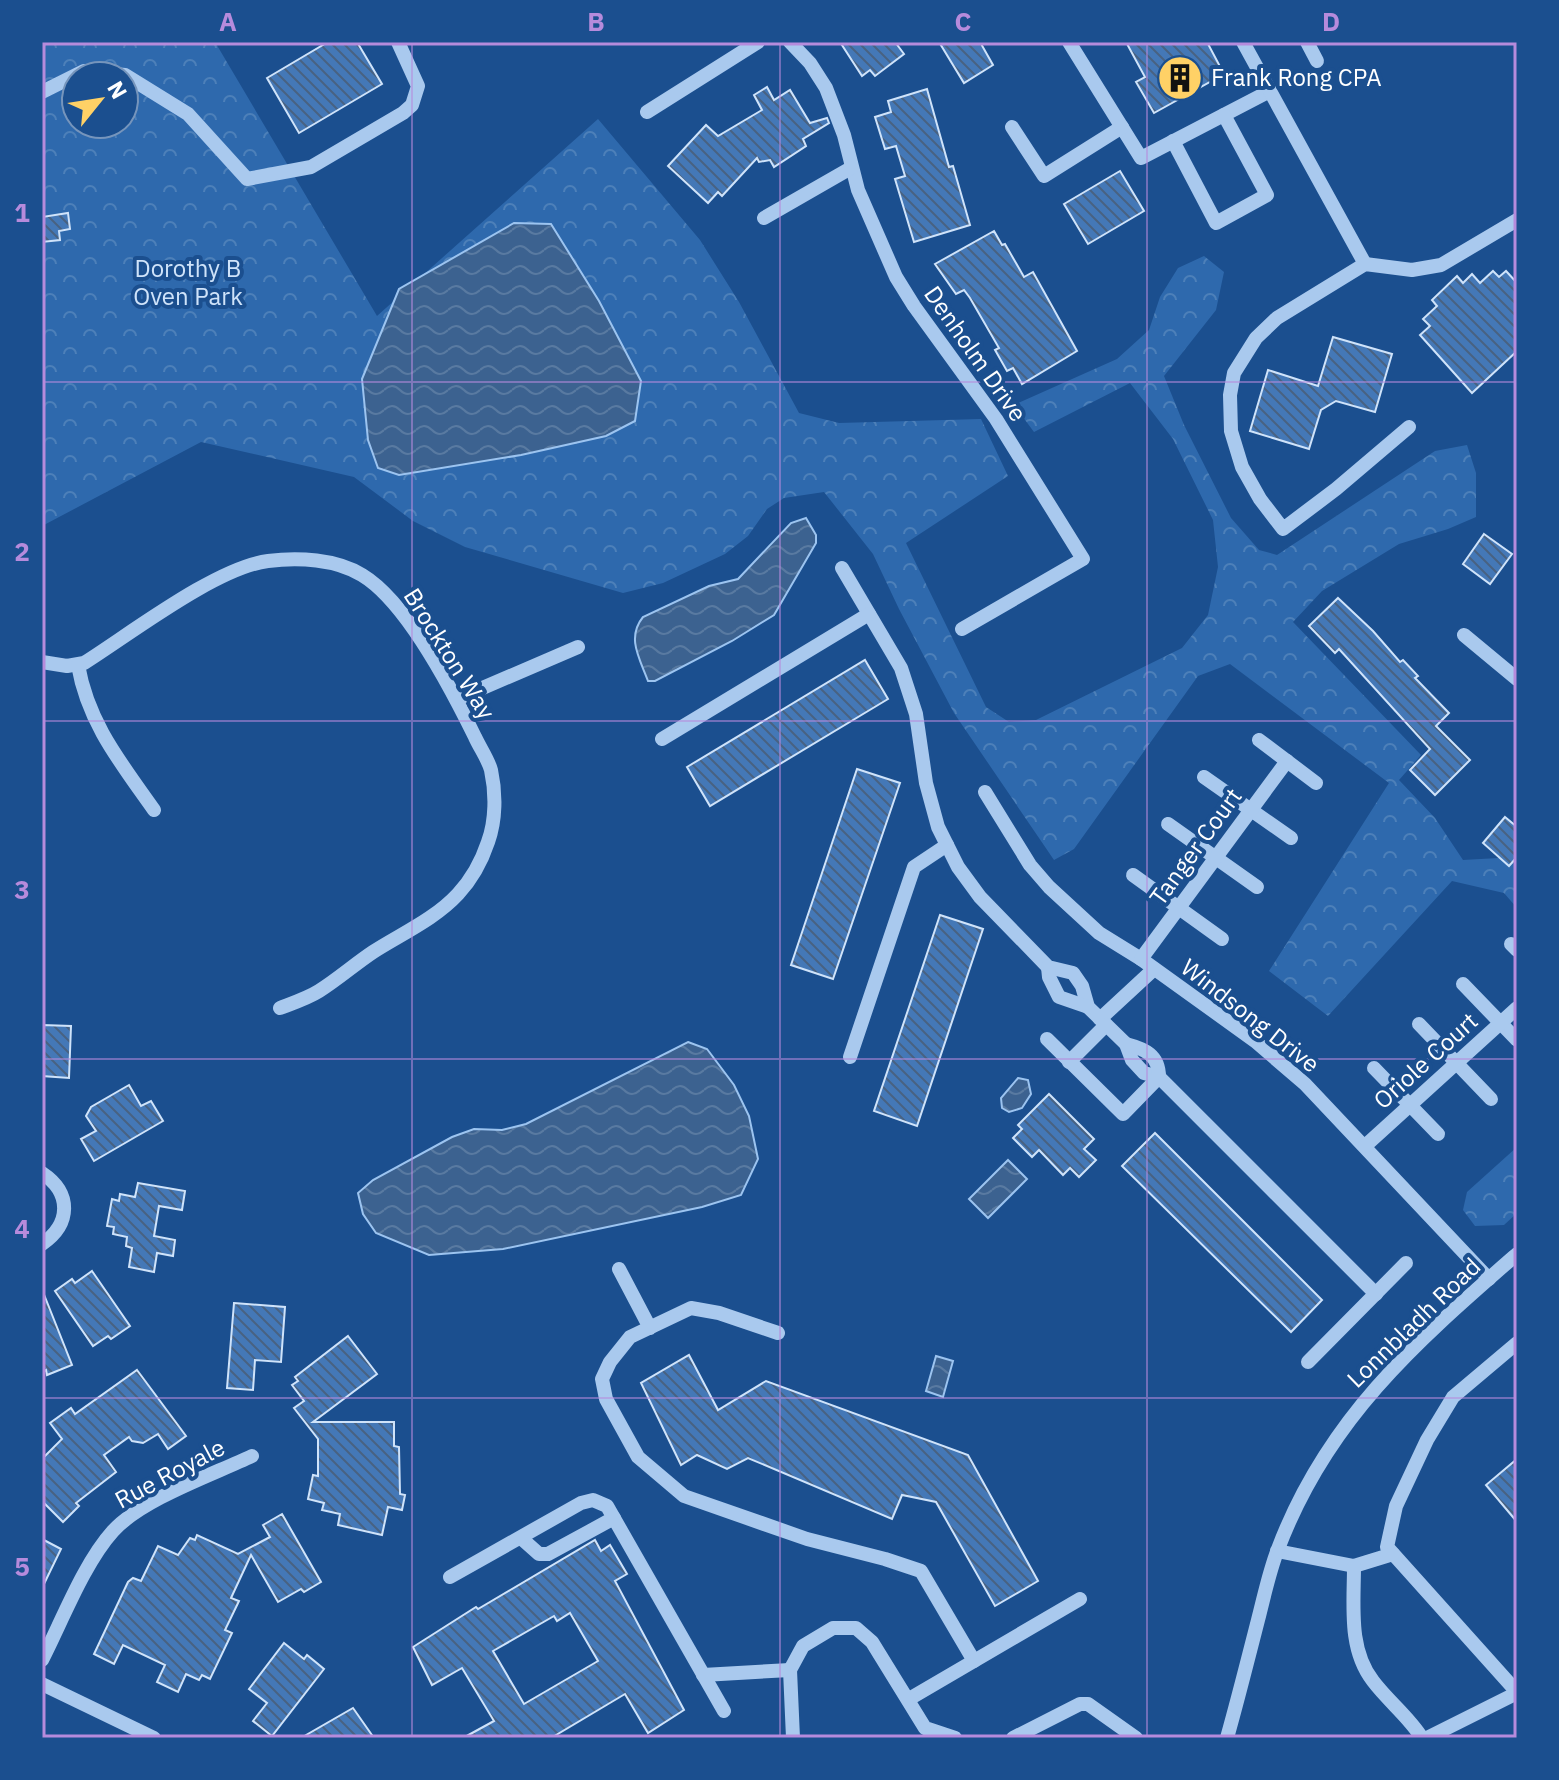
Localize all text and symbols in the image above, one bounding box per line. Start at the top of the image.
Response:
text: A [219,4,237,38]
text: B [587,4,605,38]
text: C [955,4,972,38]
text: D [1322,4,1340,38]
building icon: Frank Rong CPA [1156,54,1204,102]
north arrow [60,60,140,140]
place label: Frank Rong CPA [1211,61,1382,93]
text: N [101,76,134,104]
text: 1 [14,195,30,229]
park label: Dorothy B Oven Park [133,252,243,312]
street label: Denholm Drive [917,279,1034,428]
text: 2 [14,534,30,568]
street label: Brockton Way [397,582,503,725]
street label: Tanger Court [1142,781,1249,912]
text: 3 [14,872,30,906]
street label: Windsong Drive [1175,951,1327,1079]
street label: Oriole Court [1366,1005,1484,1116]
text: 4 [14,1211,30,1245]
street label: Lonnbladh Road [1340,1250,1487,1394]
street label: Rue Royale [109,1431,230,1515]
text: 5 [14,1549,30,1583]

